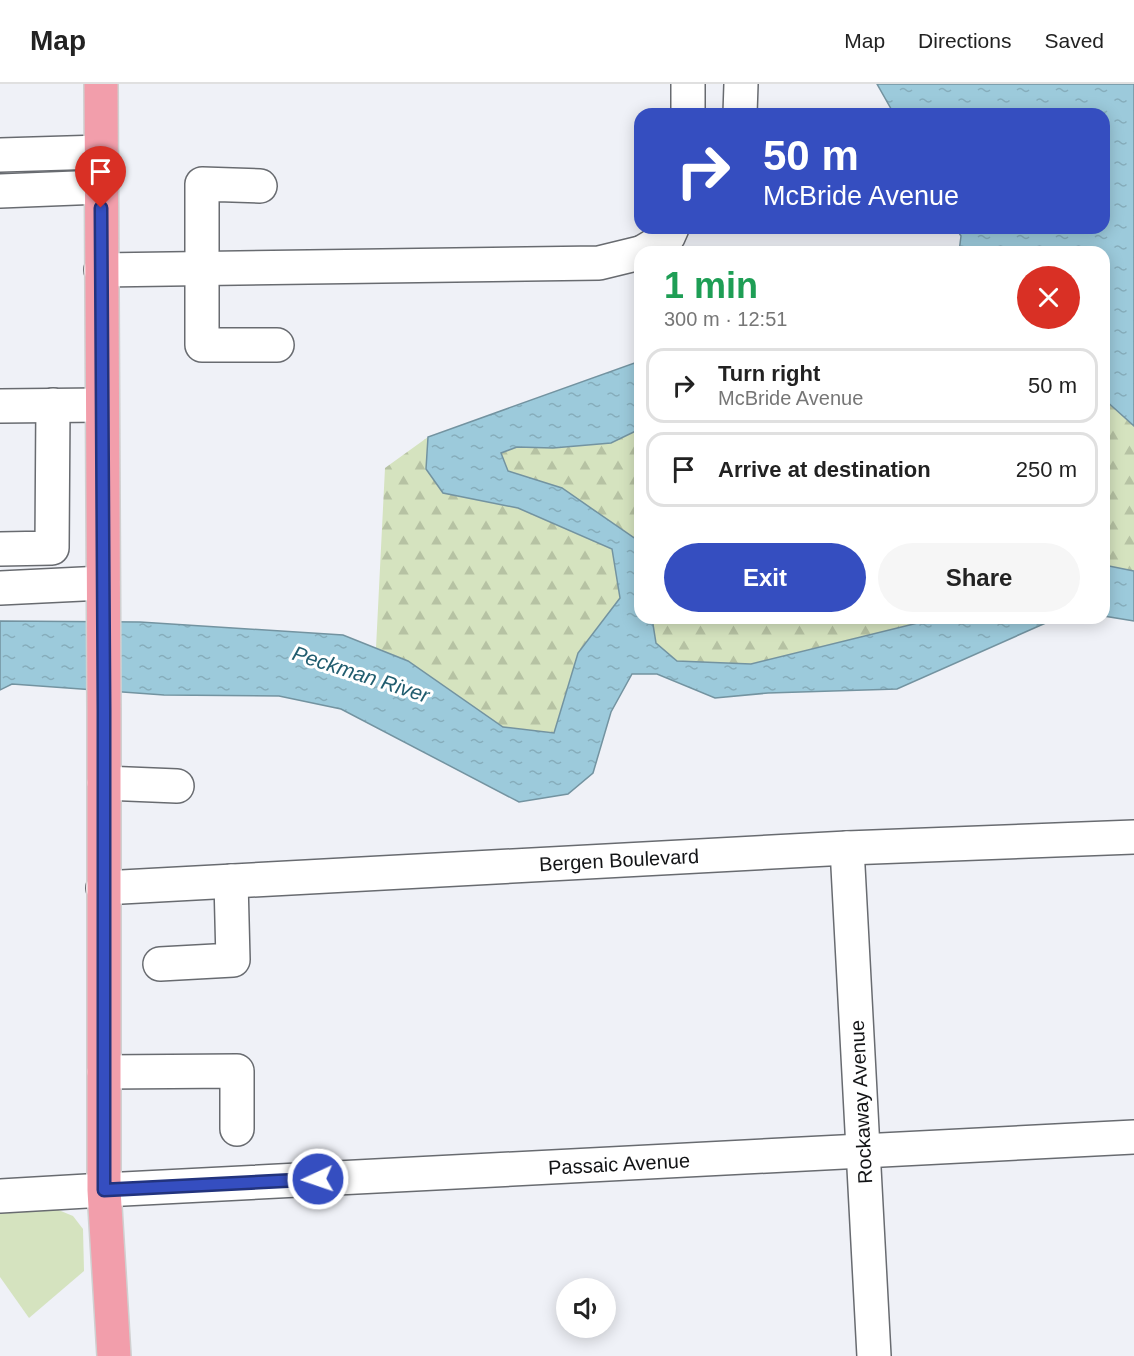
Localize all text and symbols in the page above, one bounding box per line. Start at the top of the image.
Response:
text: Map [30,25,86,56]
text: Map [844,29,885,52]
text: Directions [918,29,1011,52]
text: Saved [1044,29,1104,52]
icon: right [664,132,742,210]
text: 50 m [763,132,859,179]
pin [75,146,126,208]
icon: arrive [84,155,117,188]
text: McBride Avenue [763,181,959,211]
text: 1 min [664,265,758,306]
button: close [1017,266,1080,329]
text: 300 m · 12:51 [664,308,787,330]
text: Turn right [718,361,820,386]
icon: right [667,369,700,402]
text: 50 m [1028,373,1077,398]
text: McBride Avenue [718,387,863,409]
icon: arrive [667,453,700,486]
text: Arrive at destination [718,457,931,482]
text: 250 m [1016,457,1077,482]
button: Exit [664,543,866,612]
button: Share [878,543,1080,612]
water label: Peckman River [290,641,433,707]
street label: Bergen Boulevard [538,845,700,875]
street label: Rockaway Avenue [846,1019,876,1185]
position arrow [286,1147,350,1211]
street label: Passaic Avenue [548,1149,690,1179]
map controls [556,1278,616,1338]
button: sound [556,1278,616,1338]

